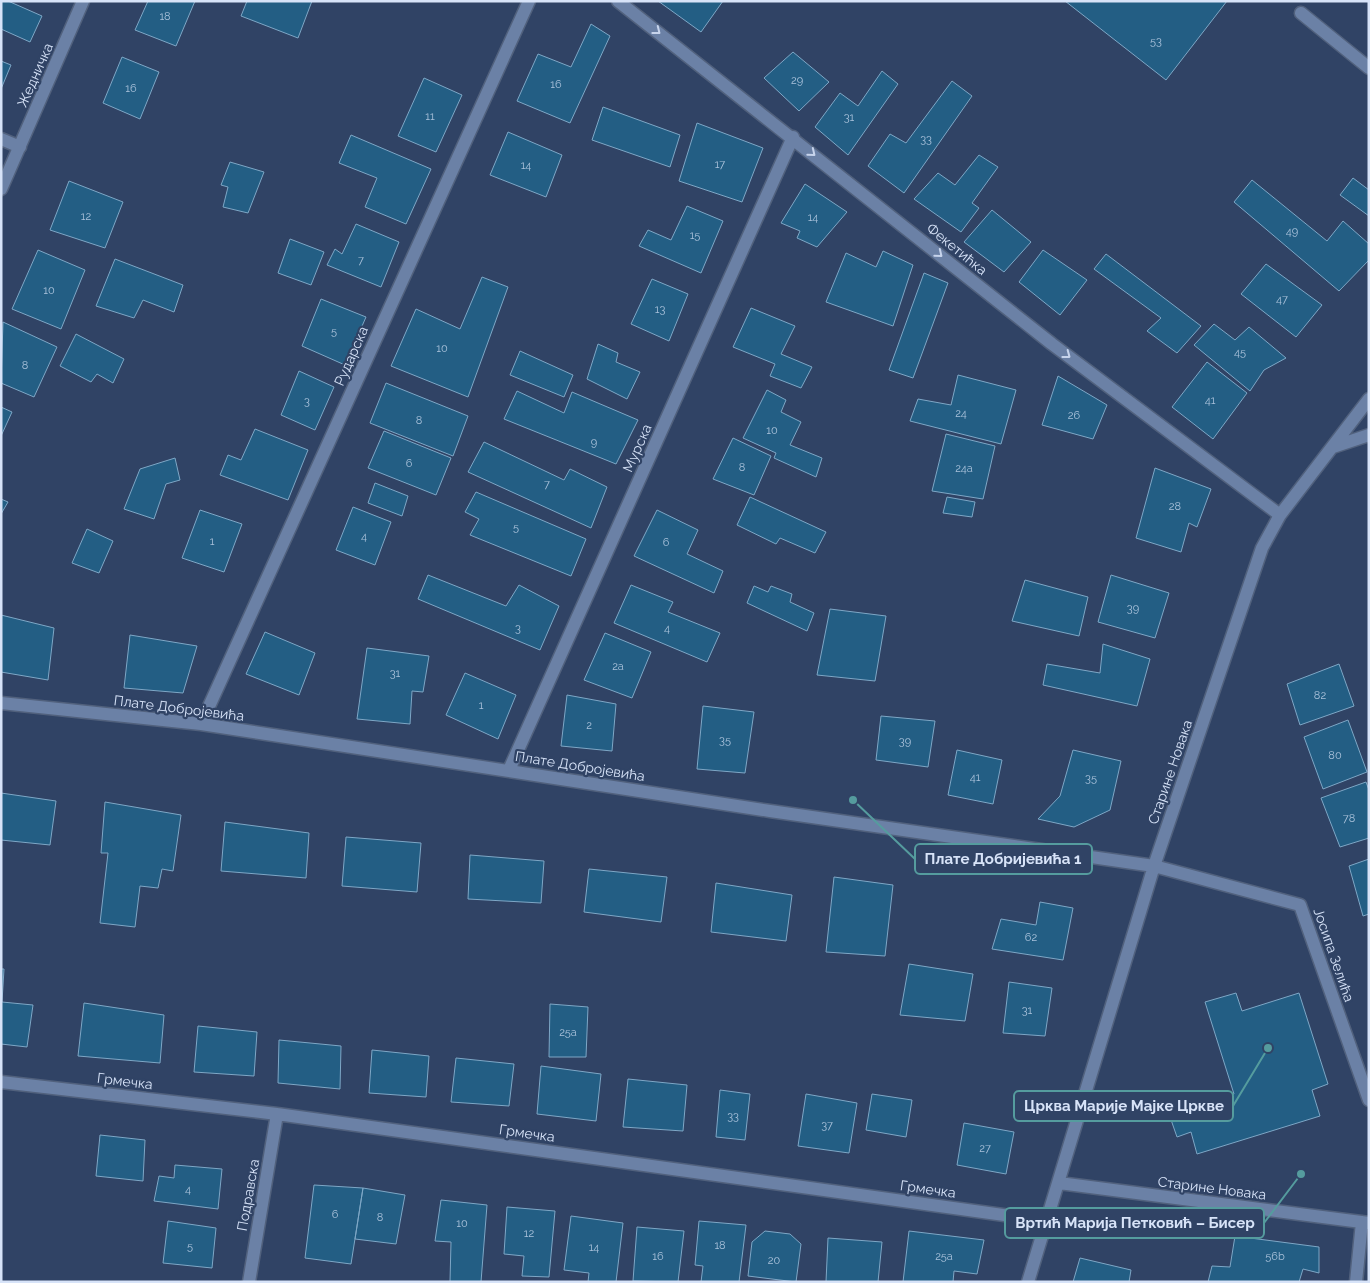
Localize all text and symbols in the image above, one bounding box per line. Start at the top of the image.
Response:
house number: 18 [159,10,171,23]
one-way arrow [651,26,660,34]
house number: 53 [1150,35,1162,48]
street label: Жедничка [14,41,56,109]
house number: 29 [791,74,803,87]
house number: 16 [550,78,562,91]
house number: 16 [125,82,137,95]
house number: 11 [425,110,435,123]
house number: 31 [844,111,855,124]
house number: 33 [920,133,932,146]
one-way arrow [806,147,815,155]
house number: 17 [715,158,725,171]
house number: 14 [521,159,531,172]
house number: 12 [81,210,91,223]
house number: 14 [808,211,818,224]
street label: Фекетићка [924,220,990,278]
house number: 49 [1286,225,1298,238]
house number: 15 [690,229,700,242]
one-way arrow [933,249,942,257]
house number: 7 [358,254,364,267]
house number: 10 [43,284,55,297]
house number: 47 [1276,293,1288,306]
house number: 13 [655,303,665,316]
street label: Рударска [331,324,371,388]
house number: 5 [331,325,337,338]
house number: 10 [436,342,448,355]
house number: 45 [1234,346,1246,359]
one-way arrow [1061,349,1071,358]
house number: 8 [22,359,28,372]
house number: 41 [1205,394,1216,407]
house number: 3 [304,395,310,408]
house number: 24 [955,407,967,420]
house number: 26 [1068,409,1081,422]
house number: 8 [416,414,422,427]
street label: Мурска [619,421,655,475]
house number: 10 [766,424,778,437]
house number: 9 [591,436,597,449]
house number: 6 [406,457,413,470]
house number: 8 [739,461,745,474]
house number: 24a [955,462,973,475]
house number: 7 [544,478,550,491]
house number: 28 [1169,500,1181,513]
house number: 5 [513,521,519,534]
house number: 4 [361,530,367,543]
house number: 1 [210,535,215,548]
house number: 6 [663,536,670,549]
house number: 39 [1127,602,1139,615]
house number: 3 [515,622,521,635]
house number: 4 [664,622,670,635]
house number: 2a [612,660,624,673]
house number: 31 [390,667,401,680]
house number: 82 [1314,689,1326,702]
street label: Плате Добројевића [113,692,245,724]
house number: 1 [479,699,484,712]
street label: Старине Новака [1145,718,1195,826]
house number: 2 [586,719,592,732]
house number: 35 [719,734,731,747]
house number: 39 [899,735,911,748]
street label: Плате Добројевића [514,748,646,784]
house number: 80 [1328,749,1342,762]
house number: 41 [970,771,981,784]
house number: 35 [1085,772,1097,785]
house number: 78 [1343,812,1355,825]
callout: Плате Добријевића 1 [915,844,1092,874]
text: Плате Добријевића 1 [925,850,1082,868]
street label: Јосипа Зелића [1310,906,1358,1004]
house number: 62 [1025,931,1037,944]
house number: 31 [1022,1004,1033,1017]
house number: 25a [559,1026,577,1039]
street label: Грмечка [96,1070,154,1092]
callout: Црква Марије Мајке Цркве [1014,1091,1233,1121]
text: Црква Марије Мајке Цркве [1024,1097,1224,1115]
house number: 33 [727,1110,739,1123]
house number: 37 [821,1119,833,1132]
street label: Грмечка [498,1121,556,1145]
house number: 27 [979,1142,991,1155]
street label: Подравска [234,1158,262,1232]
street label: Старине Новака [1157,1173,1267,1203]
street label: Грмечка [899,1177,957,1201]
house number: 4 [185,1183,191,1196]
house number: 6 [332,1208,339,1221]
callout: Вртић Марија Петковић – Бисер [1005,1208,1264,1238]
house number: 8 [377,1211,383,1224]
text: Вртић Марија Петковић – Бисер [1015,1214,1255,1232]
house number: 10 [456,1217,468,1230]
house number: 12 [524,1227,534,1240]
house number: 18 [714,1239,726,1252]
house number: 5 [187,1240,193,1253]
house number: 14 [589,1241,599,1254]
house number: 16 [652,1250,664,1263]
house number: 25a [935,1250,953,1263]
house number: 56b [1265,1250,1285,1263]
house number: 20 [768,1254,780,1267]

